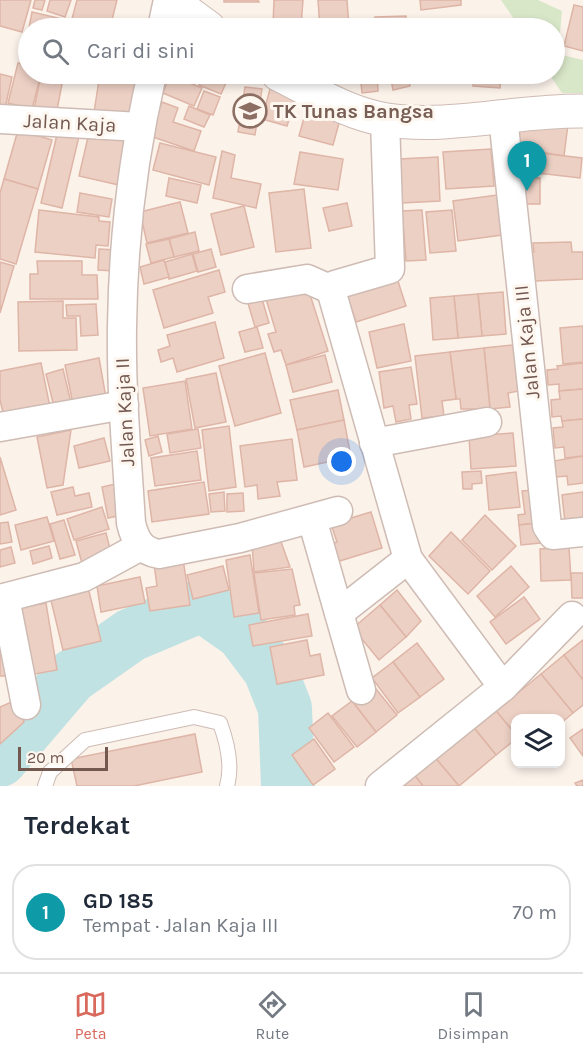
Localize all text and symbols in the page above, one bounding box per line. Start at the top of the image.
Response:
search box [18,18,565,84]
icon: search [39,35,72,68]
text: Cari di sini [87,38,195,64]
school or university icon: TK Tunas Bangsa [232,93,268,129]
place label: TK Tunas Bangsa [273,100,434,123]
street label: Jalan Kaja [23,109,117,137]
pin: 1 [508,142,546,191]
street label: Jalan Kaja III [510,284,544,400]
street label: Jalan Kaja II [111,357,139,467]
your location [327,447,356,476]
map controls [511,714,565,768]
button: layers [511,714,565,768]
scale bar [18,744,108,772]
text: 20 m [27,748,65,767]
text: Terdekat [24,810,130,841]
text: GD 185 [83,888,153,914]
text: 1 [42,901,49,924]
text: 70 m [512,901,557,924]
text: Tempat · Jalan Kaja III [83,914,278,937]
tab: Peta [74,988,107,1043]
tab: Rute [255,988,289,1043]
tab: Disimpan [438,988,509,1043]

